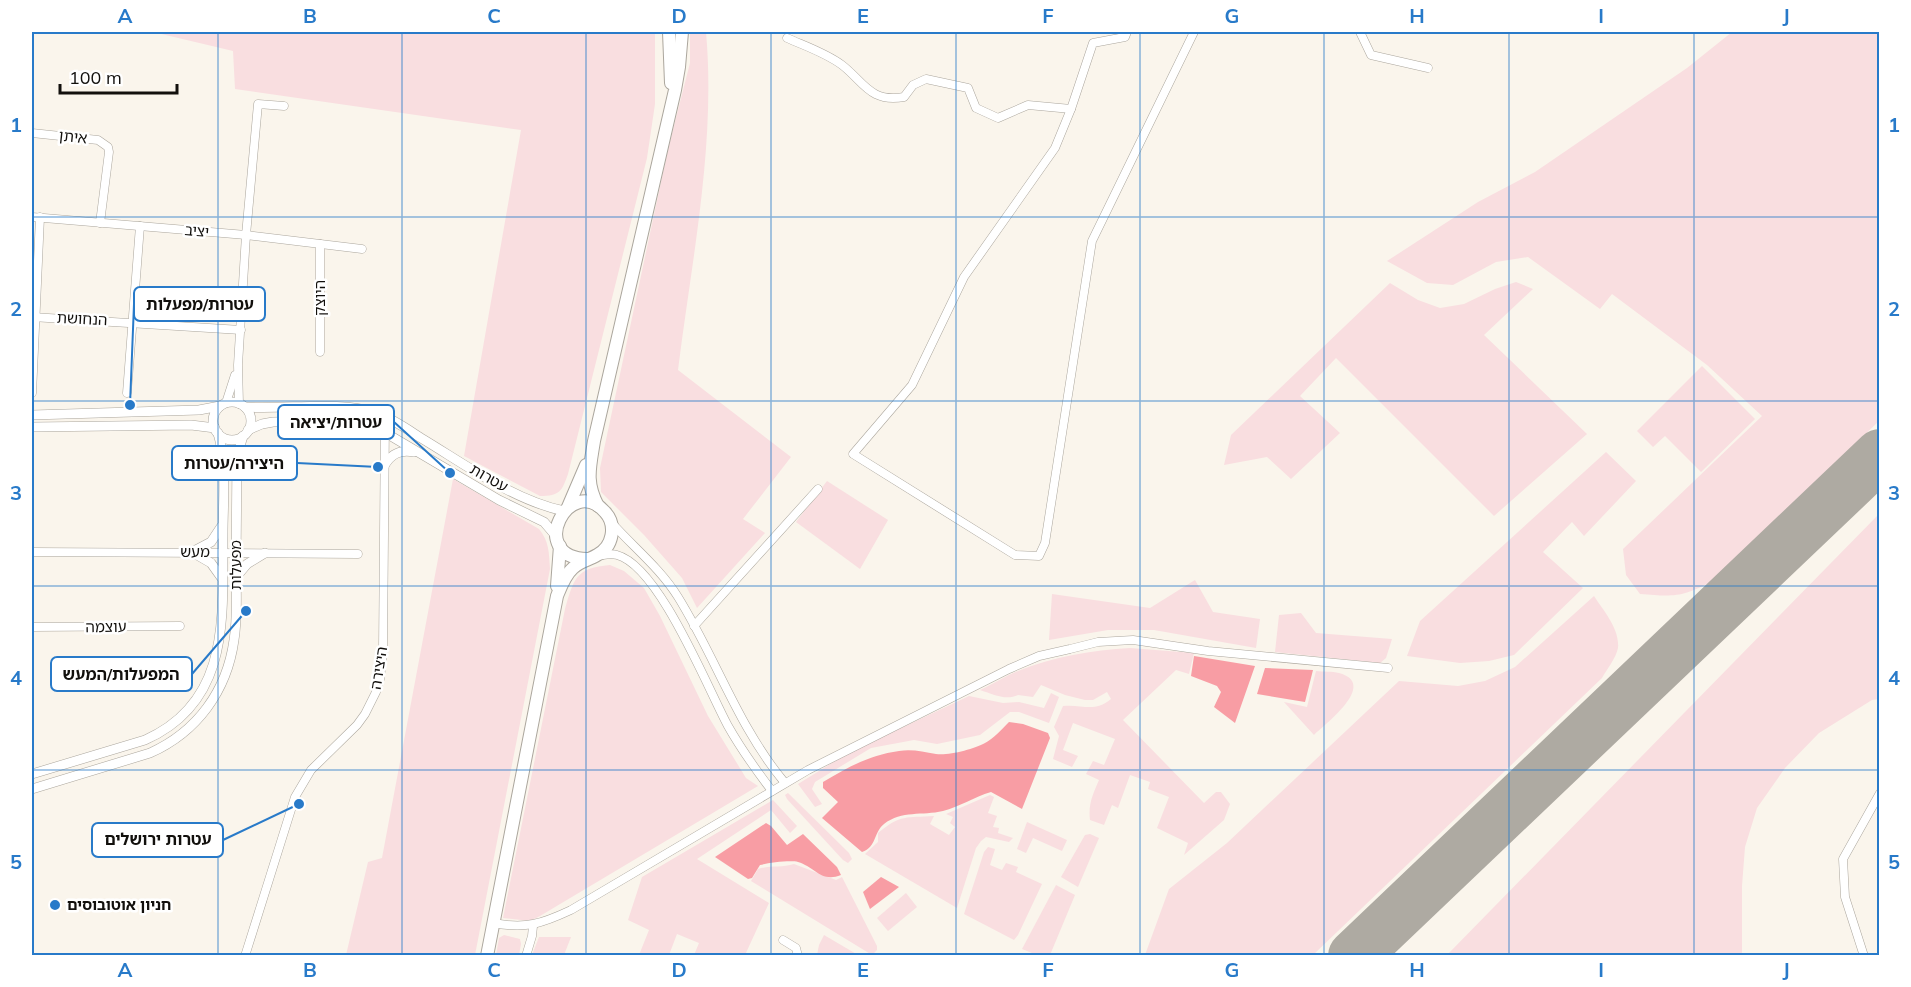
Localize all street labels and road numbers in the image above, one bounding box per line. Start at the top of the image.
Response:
street label: איתן [58,126,88,147]
street label: יציב [184,220,210,241]
street label: היוצק [310,280,329,316]
street label: הנחושת [56,308,108,329]
street label: עטרות [467,459,512,496]
street label: מפעלות [226,540,245,590]
street label: מעש [180,542,210,561]
street label: עוצמה [85,617,127,636]
street label: היצירה [366,645,391,691]

